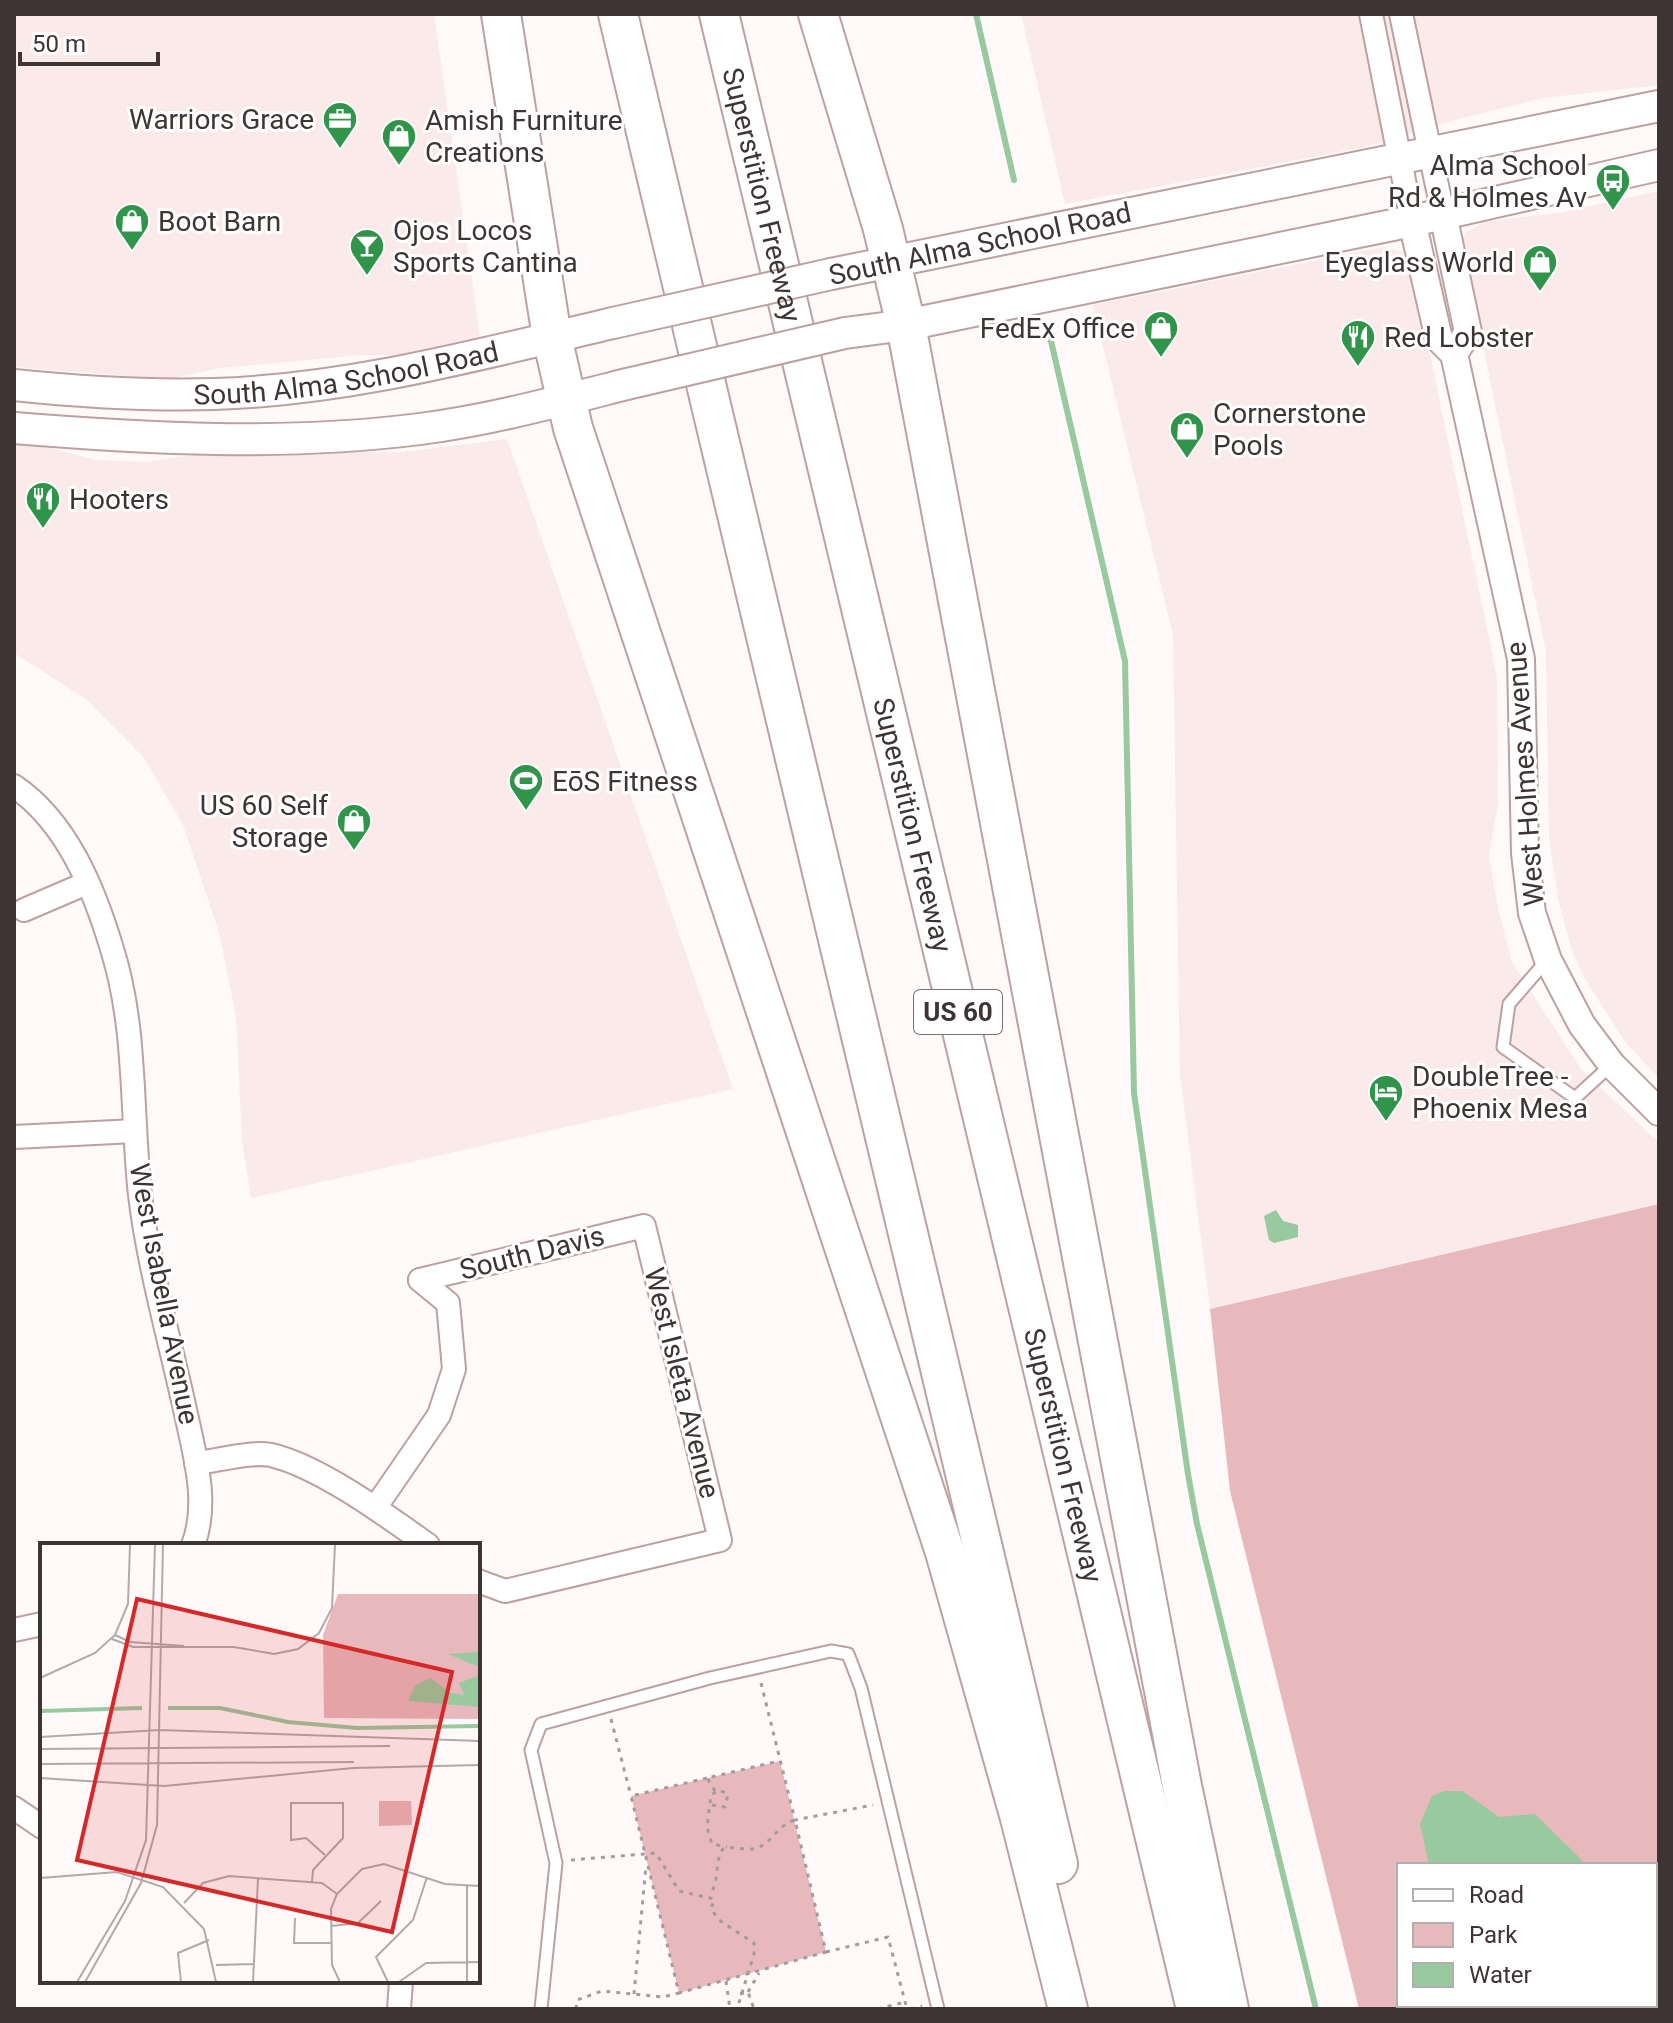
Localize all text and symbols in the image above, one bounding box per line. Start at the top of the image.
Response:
scale bar [20,16,158,66]
text: 50 m [32,30,86,58]
street label: Superstition Freeway [716,64,809,325]
office icon: Warriors Grace [321,100,359,150]
place label: Warriors Grace [129,103,314,136]
place label: Amish Furniture Creations [425,104,623,169]
shop icon: Amish Furniture Creations [380,117,418,167]
place label: Alma School Rd & Holmes Av [1388,149,1587,214]
bus stop icon: Alma School Rd & Holmes Av [1594,162,1632,212]
street label: South Alma School Road [826,196,1134,292]
shop icon: Boot Barn [113,202,151,252]
place label: Boot Barn [158,205,281,238]
place label: Ojos Locos Sports Cantina [393,214,578,279]
bar icon: Ojos Locos Sports Cantina [348,227,386,277]
shop icon: Eyeglass World [1521,243,1559,293]
place label: Eyeglass World [1324,246,1514,279]
shop icon: FedEx Office [1142,309,1180,359]
place label: FedEx Office [980,312,1135,345]
restaurant icon: Red Lobster [1339,318,1377,368]
place label: Red Lobster [1384,321,1534,354]
street label: South Alma School Road [193,334,502,411]
place label: Cornerstone Pools [1213,397,1366,462]
shop icon: Cornerstone Pools [1168,410,1206,460]
restaurant icon: Hooters [24,480,62,530]
place label: Hooters [69,483,169,516]
street label: West Holmes Avenue [1499,641,1551,907]
street label: Superstition Freeway [867,695,959,956]
sports icon: EōS Fitness [507,762,545,812]
place label: EōS Fitness [552,765,698,798]
place label: US 60 Self Storage [200,789,328,854]
shop icon: US 60 Self Storage [335,802,373,852]
road number: US 60 [914,990,1002,1034]
place label: DoubleTree - Phoenix Mesa [1412,1060,1588,1125]
hotel icon: DoubleTree - Phoenix Mesa [1367,1073,1405,1123]
street label: West Isabella Avenue [123,1161,205,1427]
street label: South Davis [456,1219,608,1287]
street label: West Isleta Avenue [637,1264,727,1502]
street label: Superstition Freeway [1017,1325,1110,1586]
inset map [40,1543,480,1983]
legend [1397,1863,1657,2007]
text: Road [1469,1881,1524,1909]
text: Park [1469,1921,1518,1949]
text: Water [1469,1961,1532,1989]

